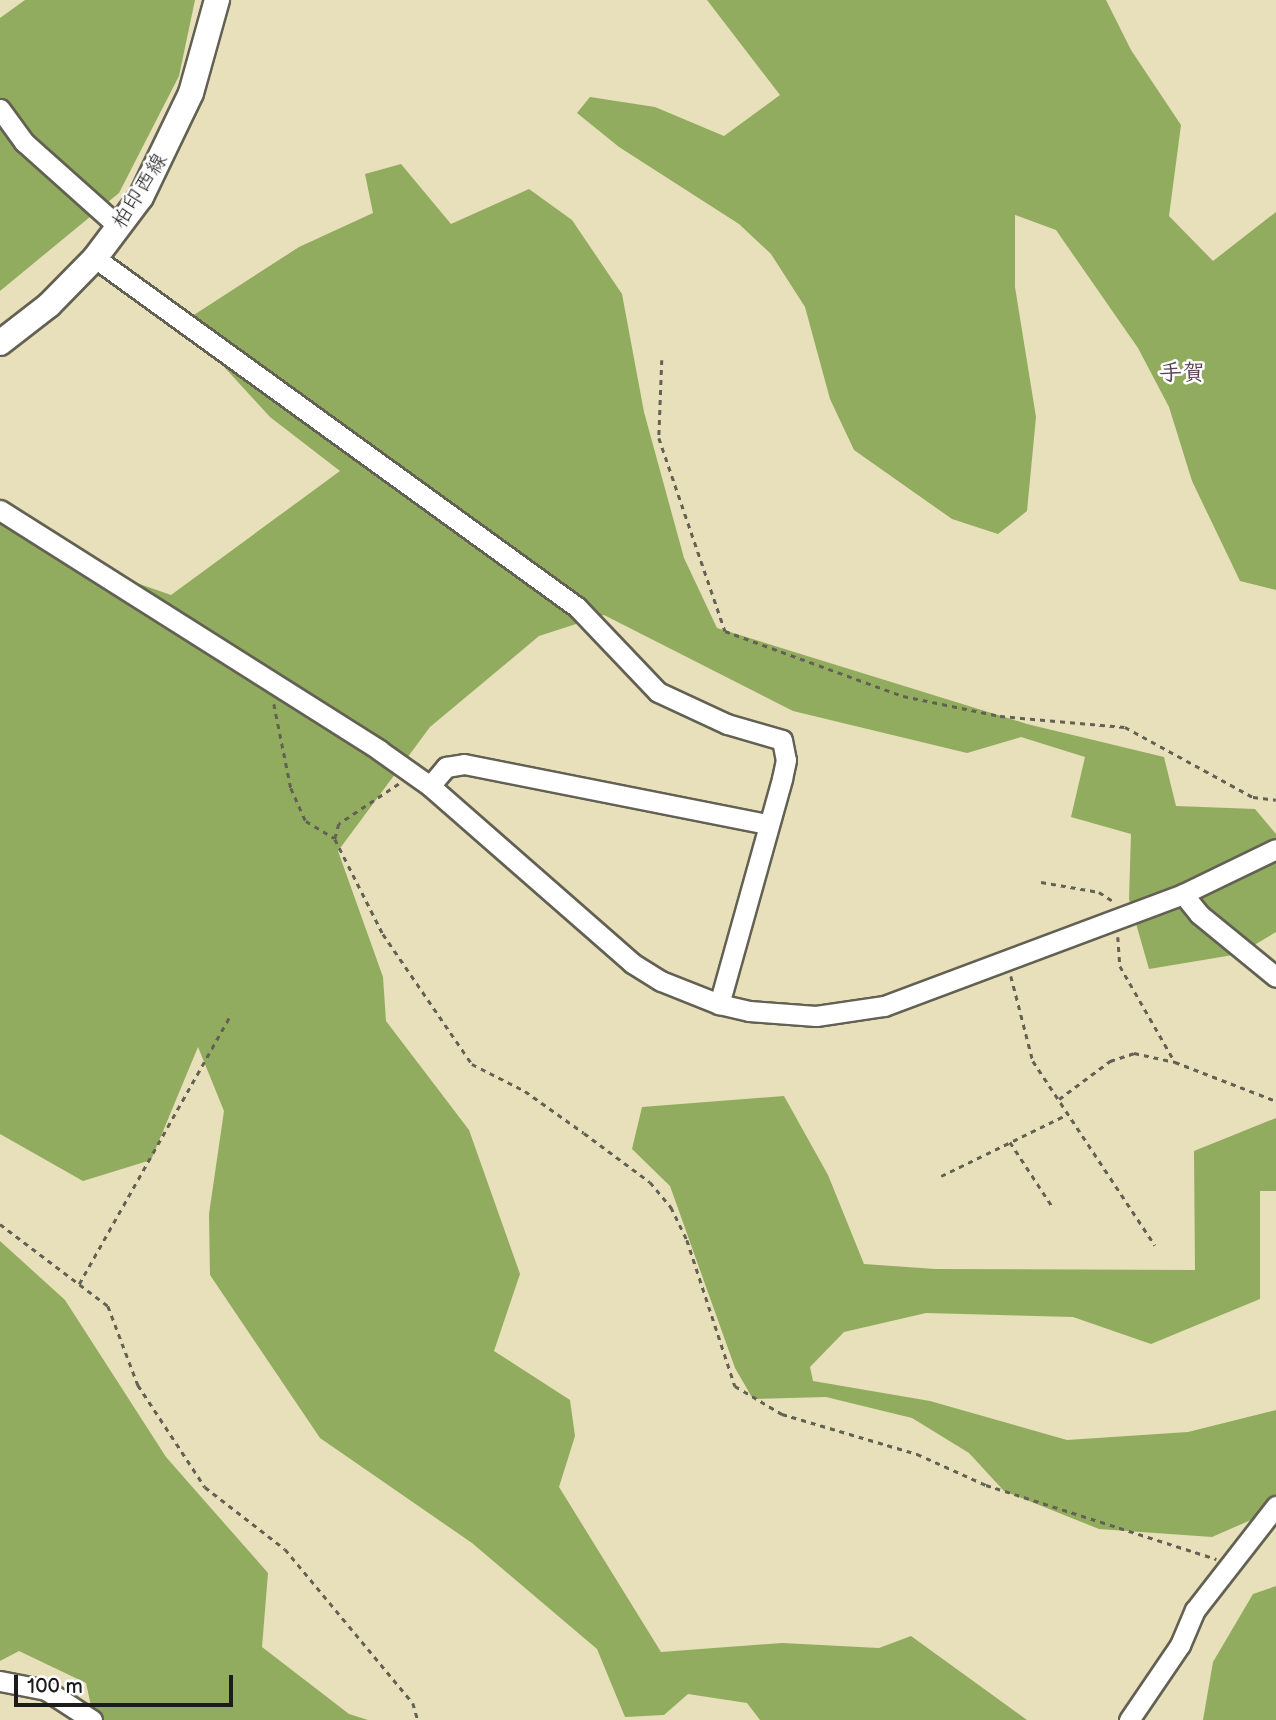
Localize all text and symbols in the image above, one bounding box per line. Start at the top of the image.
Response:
street label: 柏印西線 [107,149,173,233]
district label: 手賀 [1159,359,1205,387]
scale bar [18,1660,236,1704]
text: 100 m [27,1674,83,1699]

